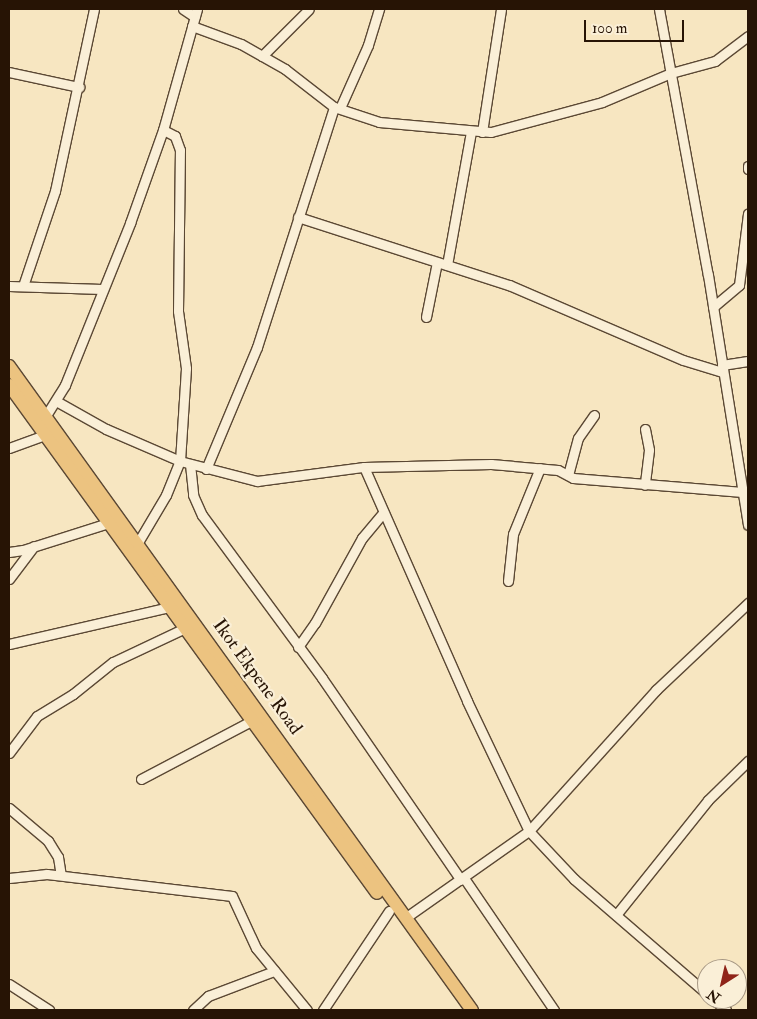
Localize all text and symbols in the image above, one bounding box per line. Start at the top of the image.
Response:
scale bar [587,10,687,42]
text: 100 m [592,19,627,38]
street label: Ikot Ekpene Road [207,615,307,739]
north arrow [697,959,747,1009]
text: N [704,985,724,1006]

